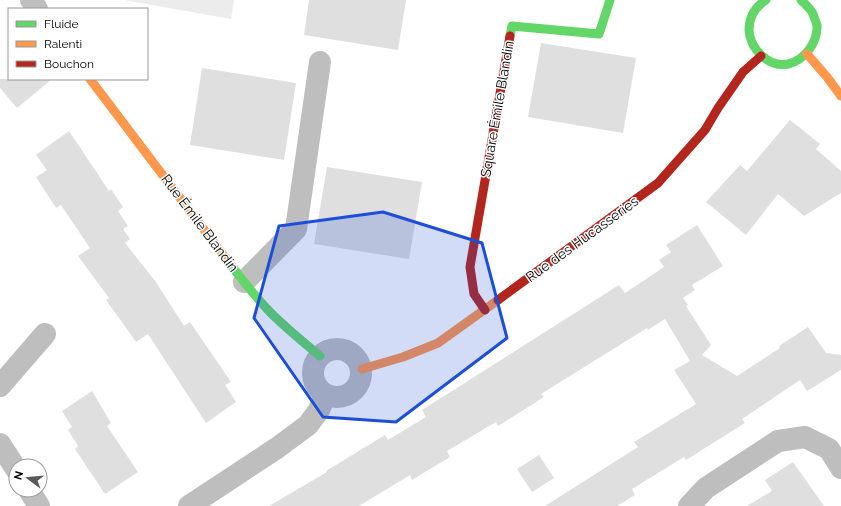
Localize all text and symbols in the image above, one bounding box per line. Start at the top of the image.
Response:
legend [8,8,148,80]
text: Fluide [44,17,79,31]
text: Ralenti [44,37,82,51]
street label: Square Émile Blandin [476,39,517,179]
text: Bouchon [44,57,94,71]
street label: Rue Émile Blandin [158,170,243,275]
street label: Rue des Hucasseries [523,193,642,285]
north arrow [8,458,48,498]
text: N [11,470,26,481]

